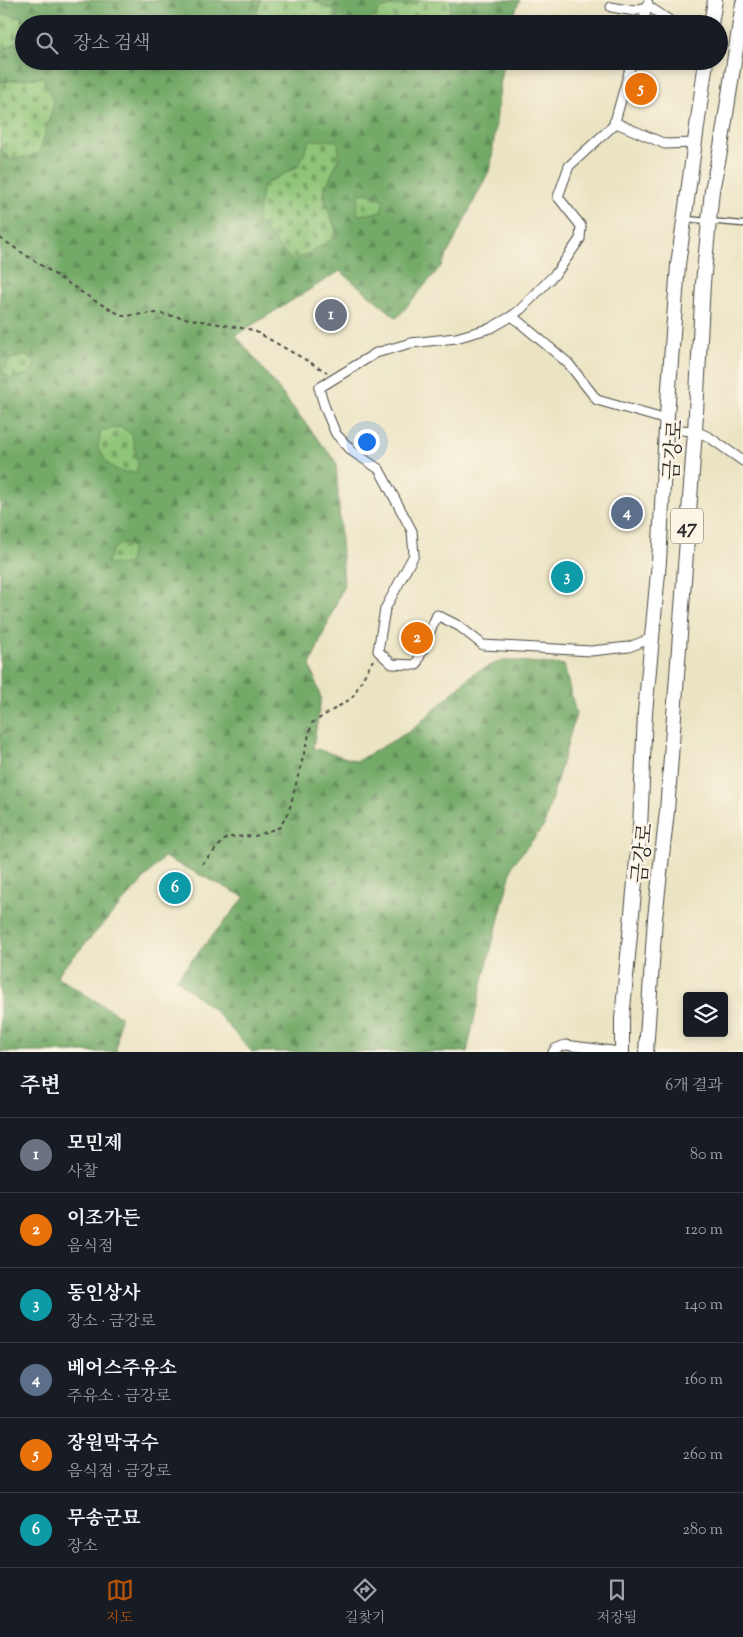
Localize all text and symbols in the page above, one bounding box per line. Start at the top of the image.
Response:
search box [15,15,728,70]
icon: search [33,29,61,57]
text: 장소 검색 [73,31,150,58]
pin: 5 [625,70,657,108]
pin: 1 [315,296,347,334]
street label: 금강로 [658,419,692,482]
your location [354,429,380,455]
pin: 4 [611,494,643,532]
road number: 47 [671,508,703,544]
pin: 3 [551,558,583,596]
pin: 2 [401,619,433,657]
street label: 금강로 [626,821,662,885]
pin: 6 [159,869,191,907]
map controls [683,992,728,1037]
button: layers [683,992,728,1037]
text: 주변 [20,1072,61,1102]
text: 6개 결과 [665,1075,723,1098]
text: 모민제 [67,1131,122,1158]
text: 1 [33,1144,39,1167]
text: 80 m [690,1144,723,1167]
text: 사찰 [67,1161,98,1184]
text: 이조가든 [67,1206,140,1233]
text: 2 [32,1219,40,1242]
text: 120 m [685,1219,723,1242]
text: 음식점 [67,1236,113,1259]
text: 동인상사 [67,1281,140,1308]
text: 3 [33,1294,39,1317]
text: 140 m [685,1294,723,1317]
text: 장소 · 금강로 [67,1311,155,1334]
text: 베어스주유소 [67,1356,177,1383]
text: 4 [32,1369,40,1392]
text: 160 m [685,1369,723,1392]
text: 주유소 · 금강로 [67,1386,171,1409]
text: 장원막국수 [67,1431,159,1458]
text: 5 [33,1444,39,1467]
text: 260 m [682,1444,723,1467]
text: 음식점 · 금강로 [67,1461,171,1484]
text: 무송군묘 [67,1506,140,1533]
text: 6 [32,1519,40,1542]
text: 280 m [682,1519,723,1542]
text: 장소 [67,1536,98,1559]
tab: 지도 [106,1576,134,1629]
tab: 길찾기 [345,1576,386,1629]
tab: 저장됨 [597,1576,637,1629]

